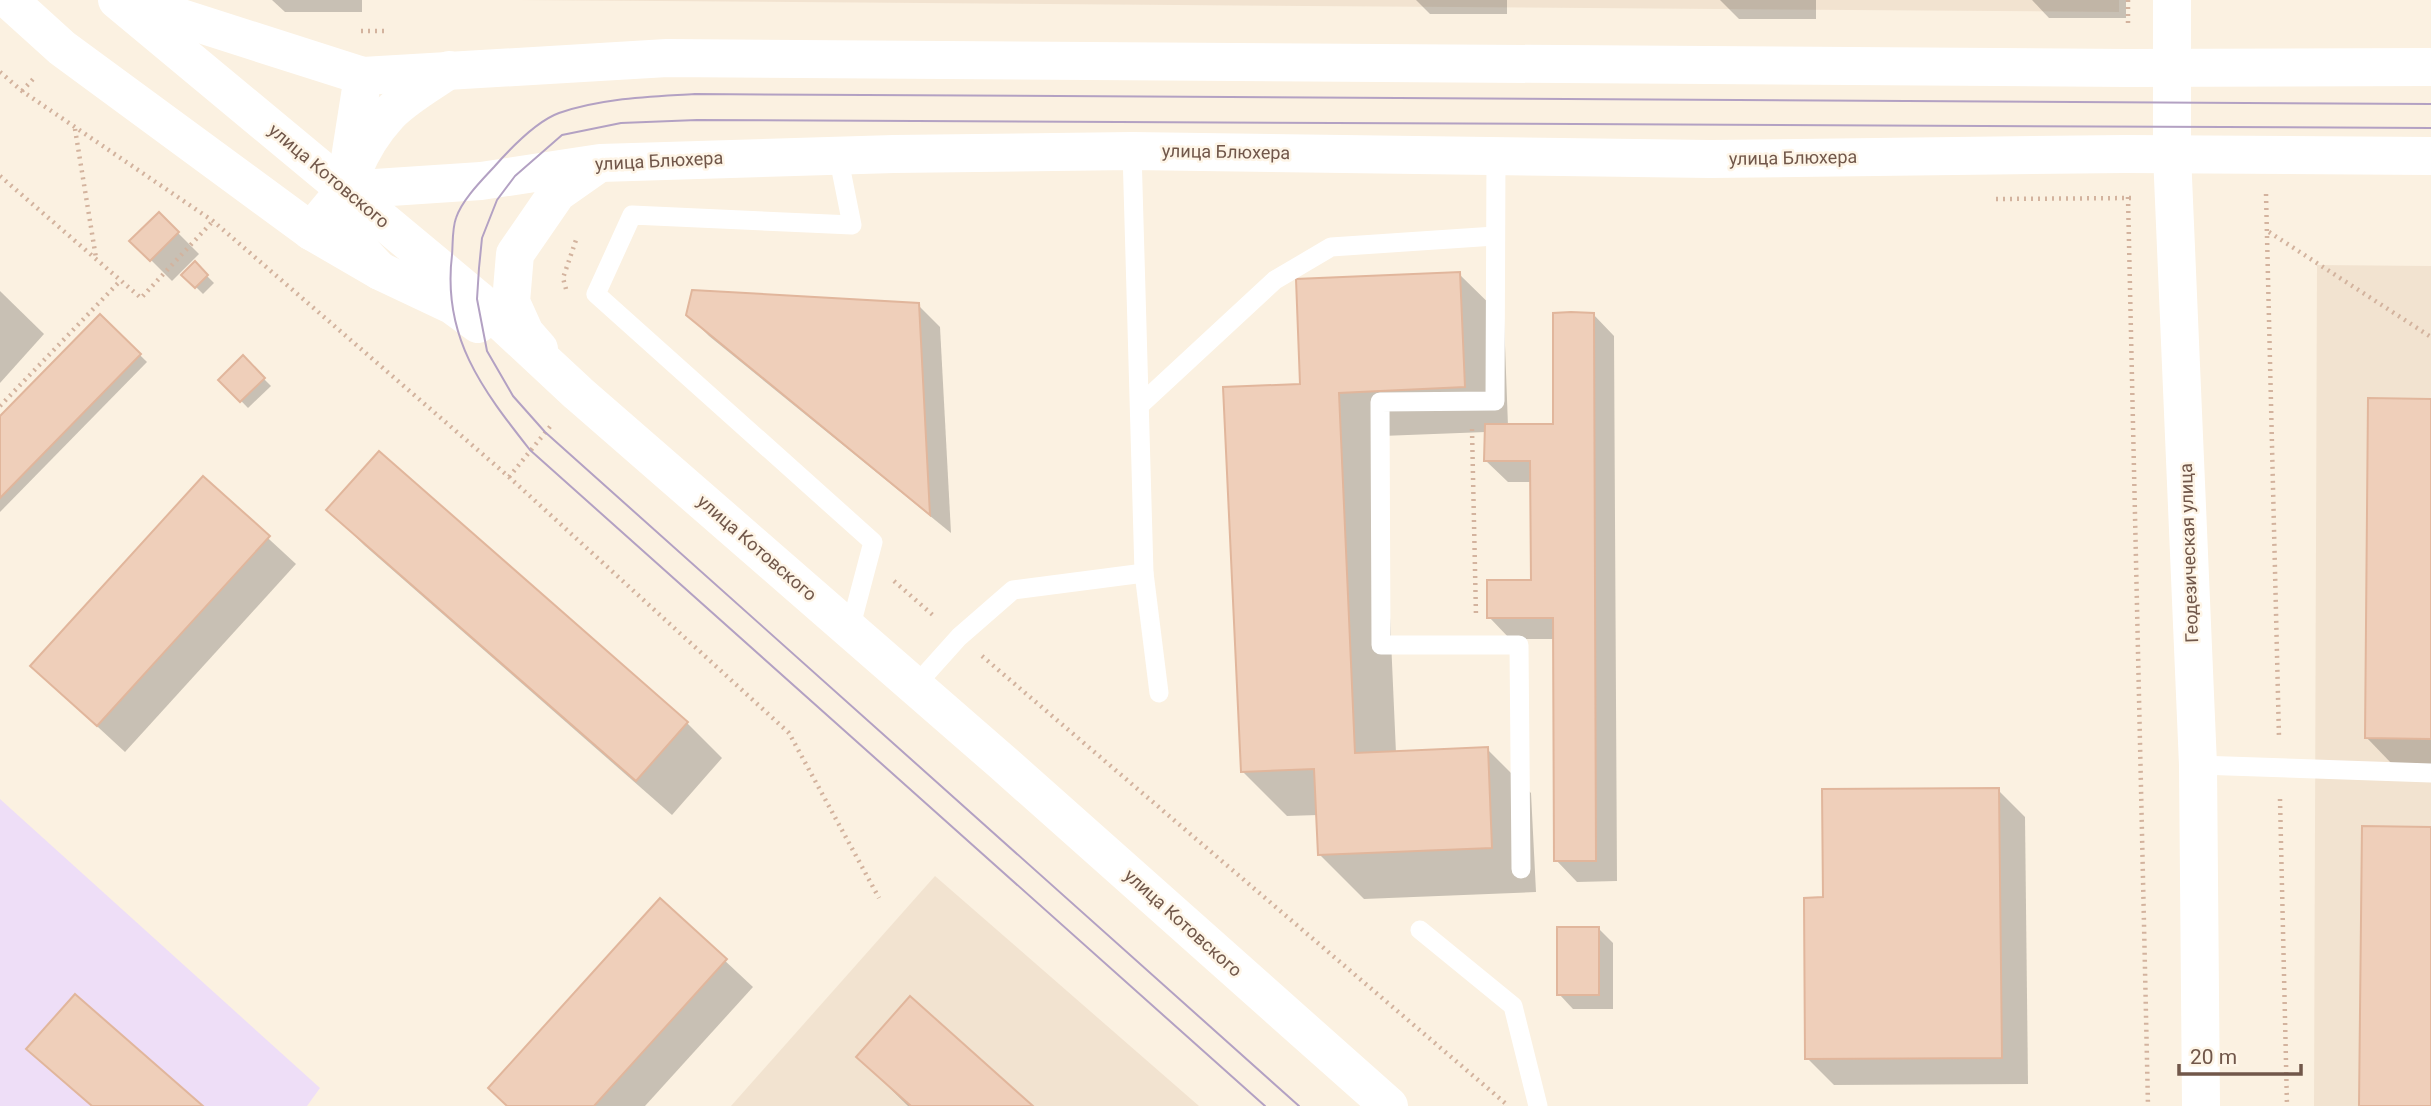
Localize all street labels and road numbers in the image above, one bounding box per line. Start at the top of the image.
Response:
street label: улица Котовского [265,119,394,232]
street label: улица Блюхера [1162,140,1290,163]
street label: улица Блюхера [1729,146,1857,169]
street label: улица Блюхера [594,147,724,174]
street label: Геодезическая улица [2175,463,2202,643]
street label: улица Котовского [693,490,821,605]
street label: улица Котовского [1120,864,1246,981]

